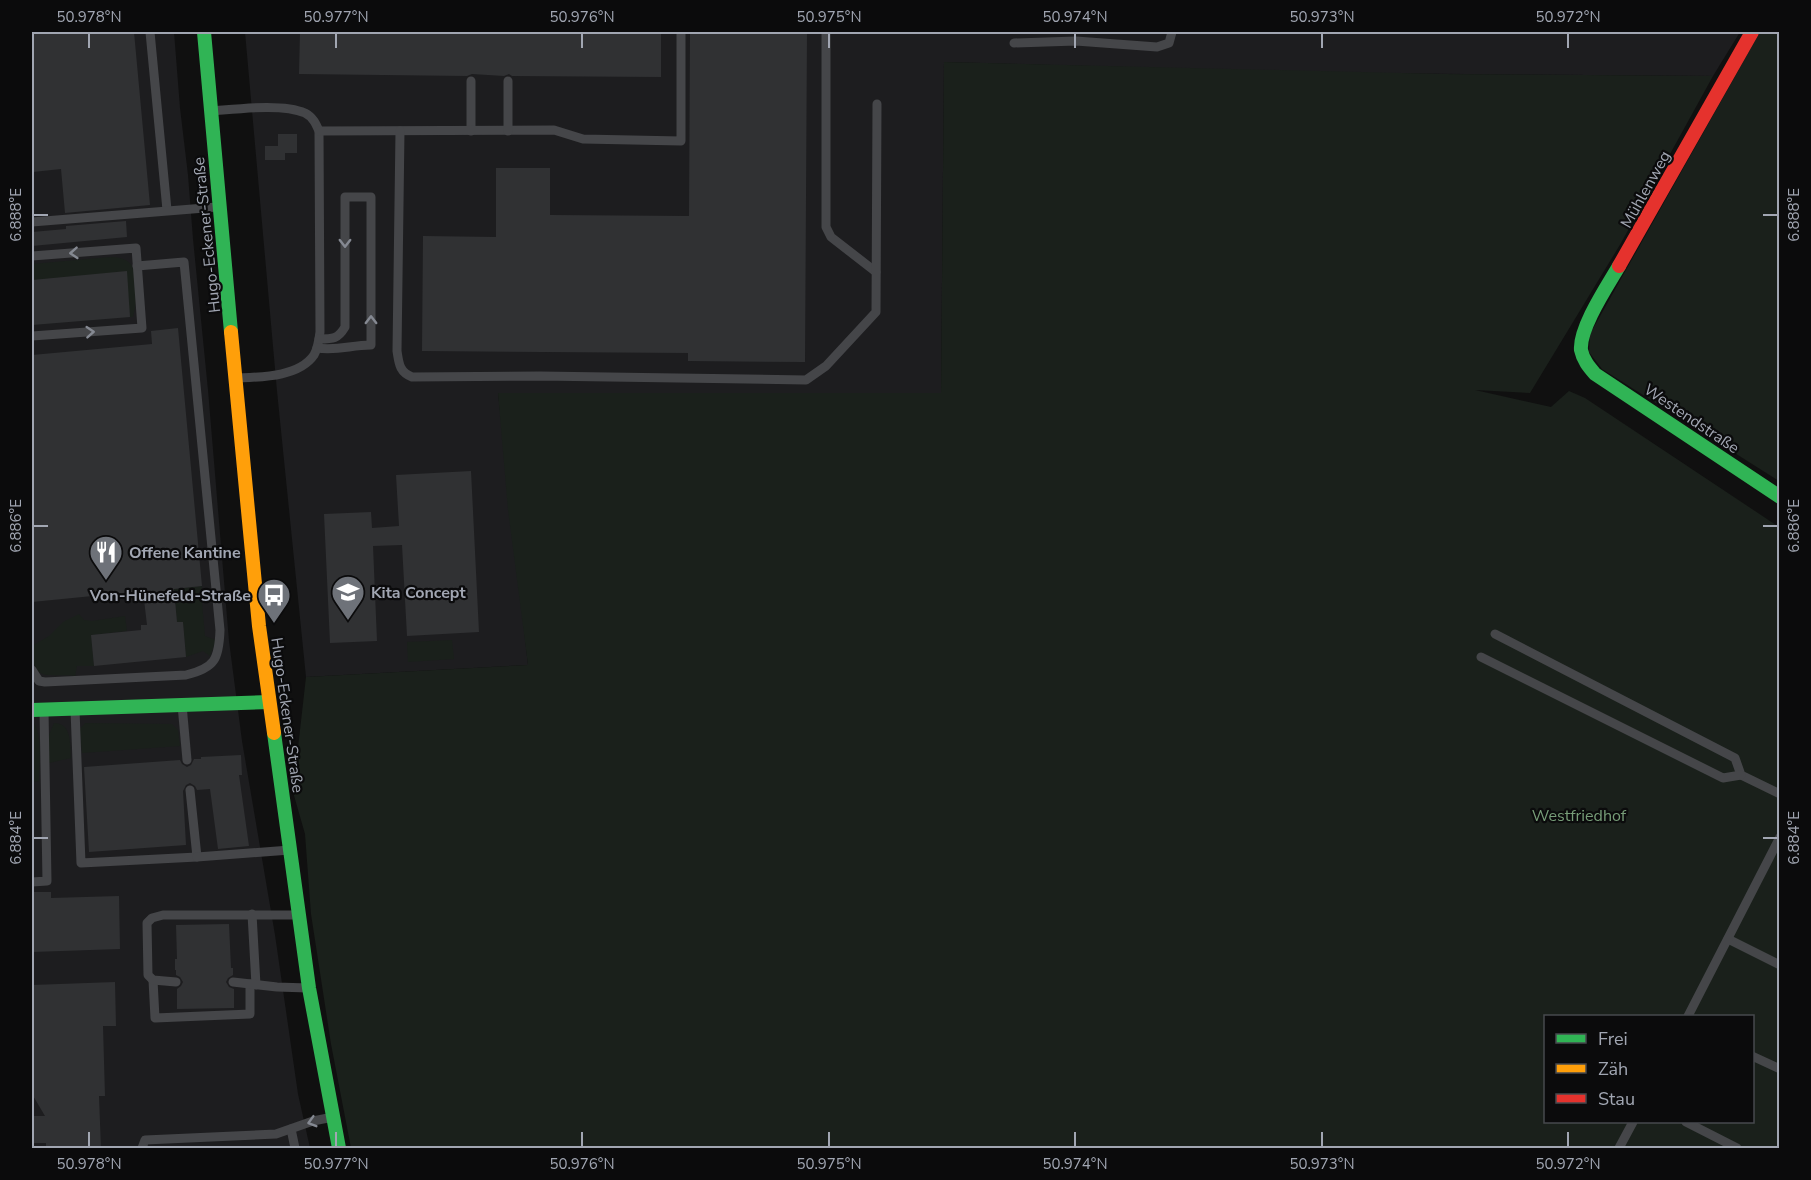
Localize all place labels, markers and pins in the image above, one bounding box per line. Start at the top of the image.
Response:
restaurant icon: Offene Kantine [88,534,124,581]
place label: Offene Kantine [129,542,241,564]
school or university icon: Kita Concept [330,574,366,621]
bus stop icon: Von-Hünefeld-Straße [256,577,292,624]
place label: Kita Concept [371,582,466,604]
place label: Von-Hünefeld-Straße [89,585,251,607]

